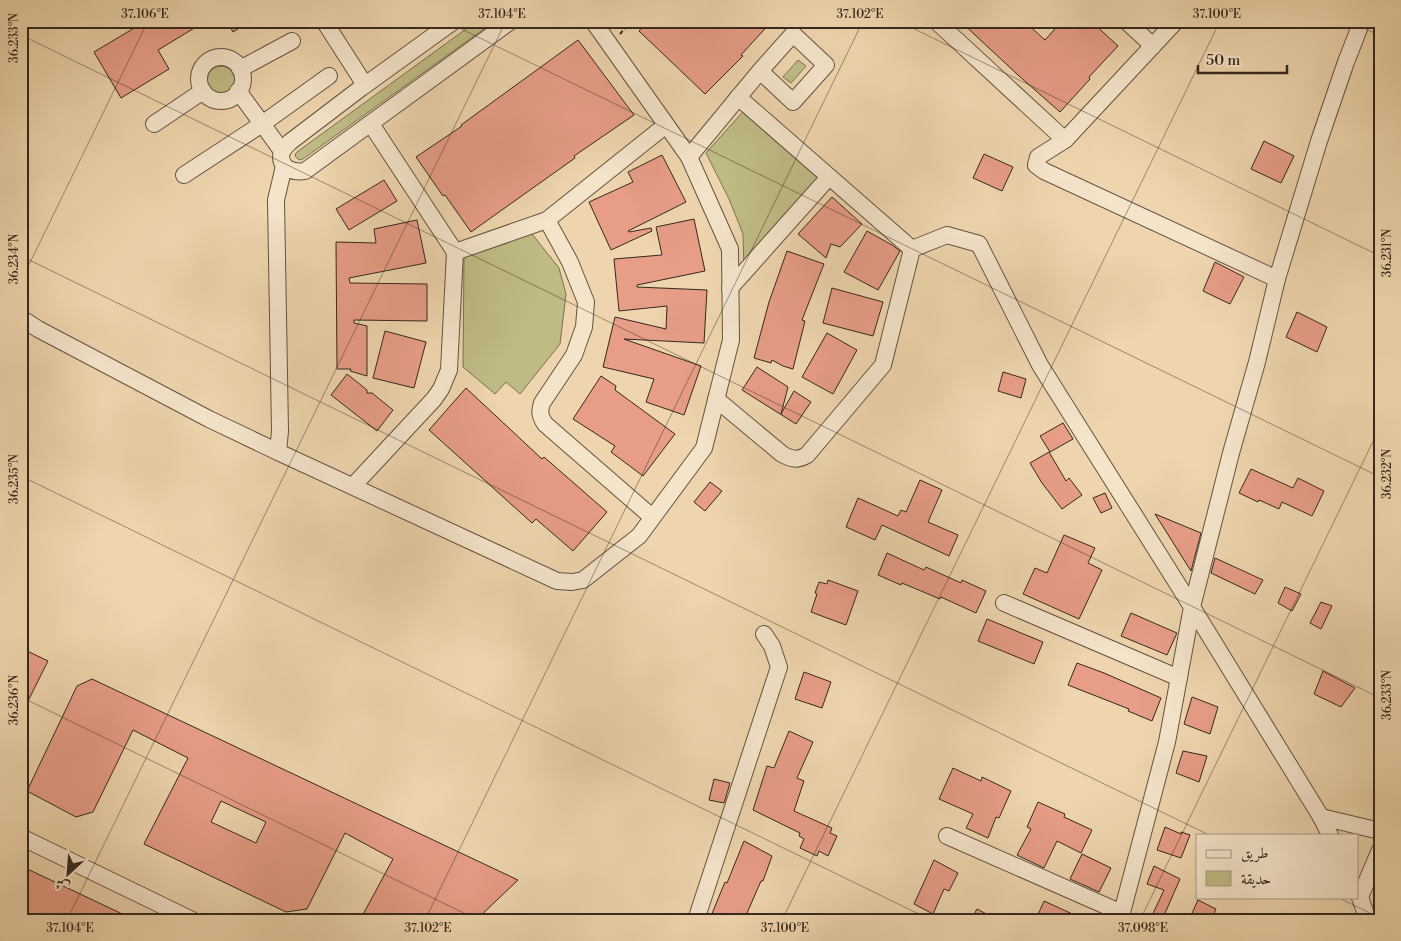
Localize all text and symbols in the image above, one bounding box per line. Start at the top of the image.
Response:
text: 37.106°E [121,7,169,22]
text: 37.104°E [478,7,526,22]
text: 37.102°E [836,7,884,22]
text: 37.100°E [1193,7,1241,22]
text: 36.233°N [7,13,22,63]
scale bar [1198,42,1287,74]
text: 50 m [1206,51,1240,70]
text: 36.231°N [1380,229,1395,277]
text: 36.234°N [7,234,22,284]
text: 36.232°N [1380,449,1395,499]
text: 36.235°N [7,454,22,504]
text: 36.233°N [1380,670,1395,720]
text: 36.236°N [7,675,22,725]
legend [1196,834,1358,898]
text: طريق [1241,844,1268,863]
north arrow [42,848,92,898]
text: حديقة [1241,870,1271,889]
text: ش [52,874,73,896]
text: 37.104°E [46,921,94,936]
text: 37.102°E [404,921,452,936]
text: 37.100°E [761,921,809,936]
text: 37.098°E [1118,921,1168,936]

